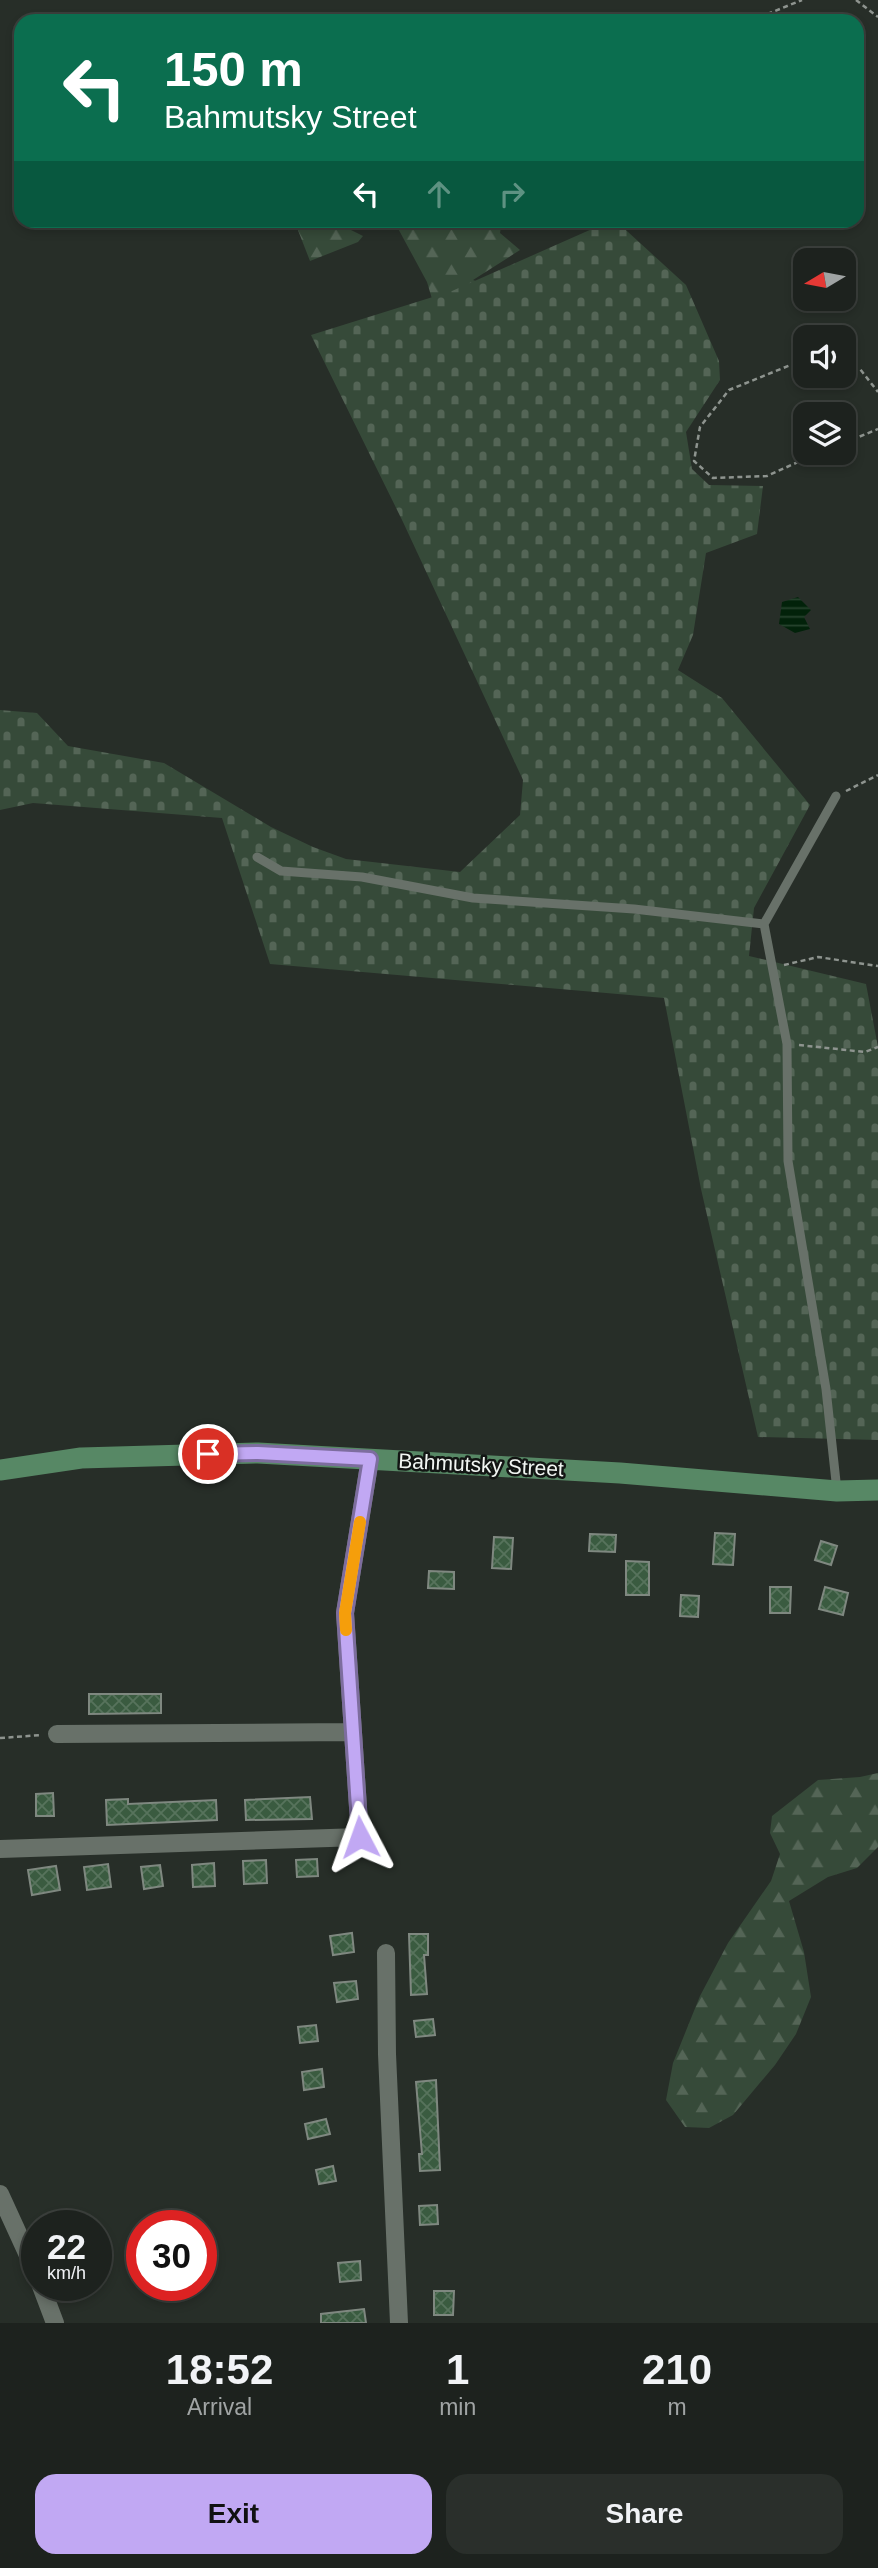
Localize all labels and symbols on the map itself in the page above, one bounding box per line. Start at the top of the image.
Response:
north arrow [793,248,856,312]
pin [178,1424,238,1484]
street label: Bahmutsky Street [398,1449,565,1480]
position arrow [323,1800,397,1874]
speed limit sign: 30 [126,2210,217,2301]

